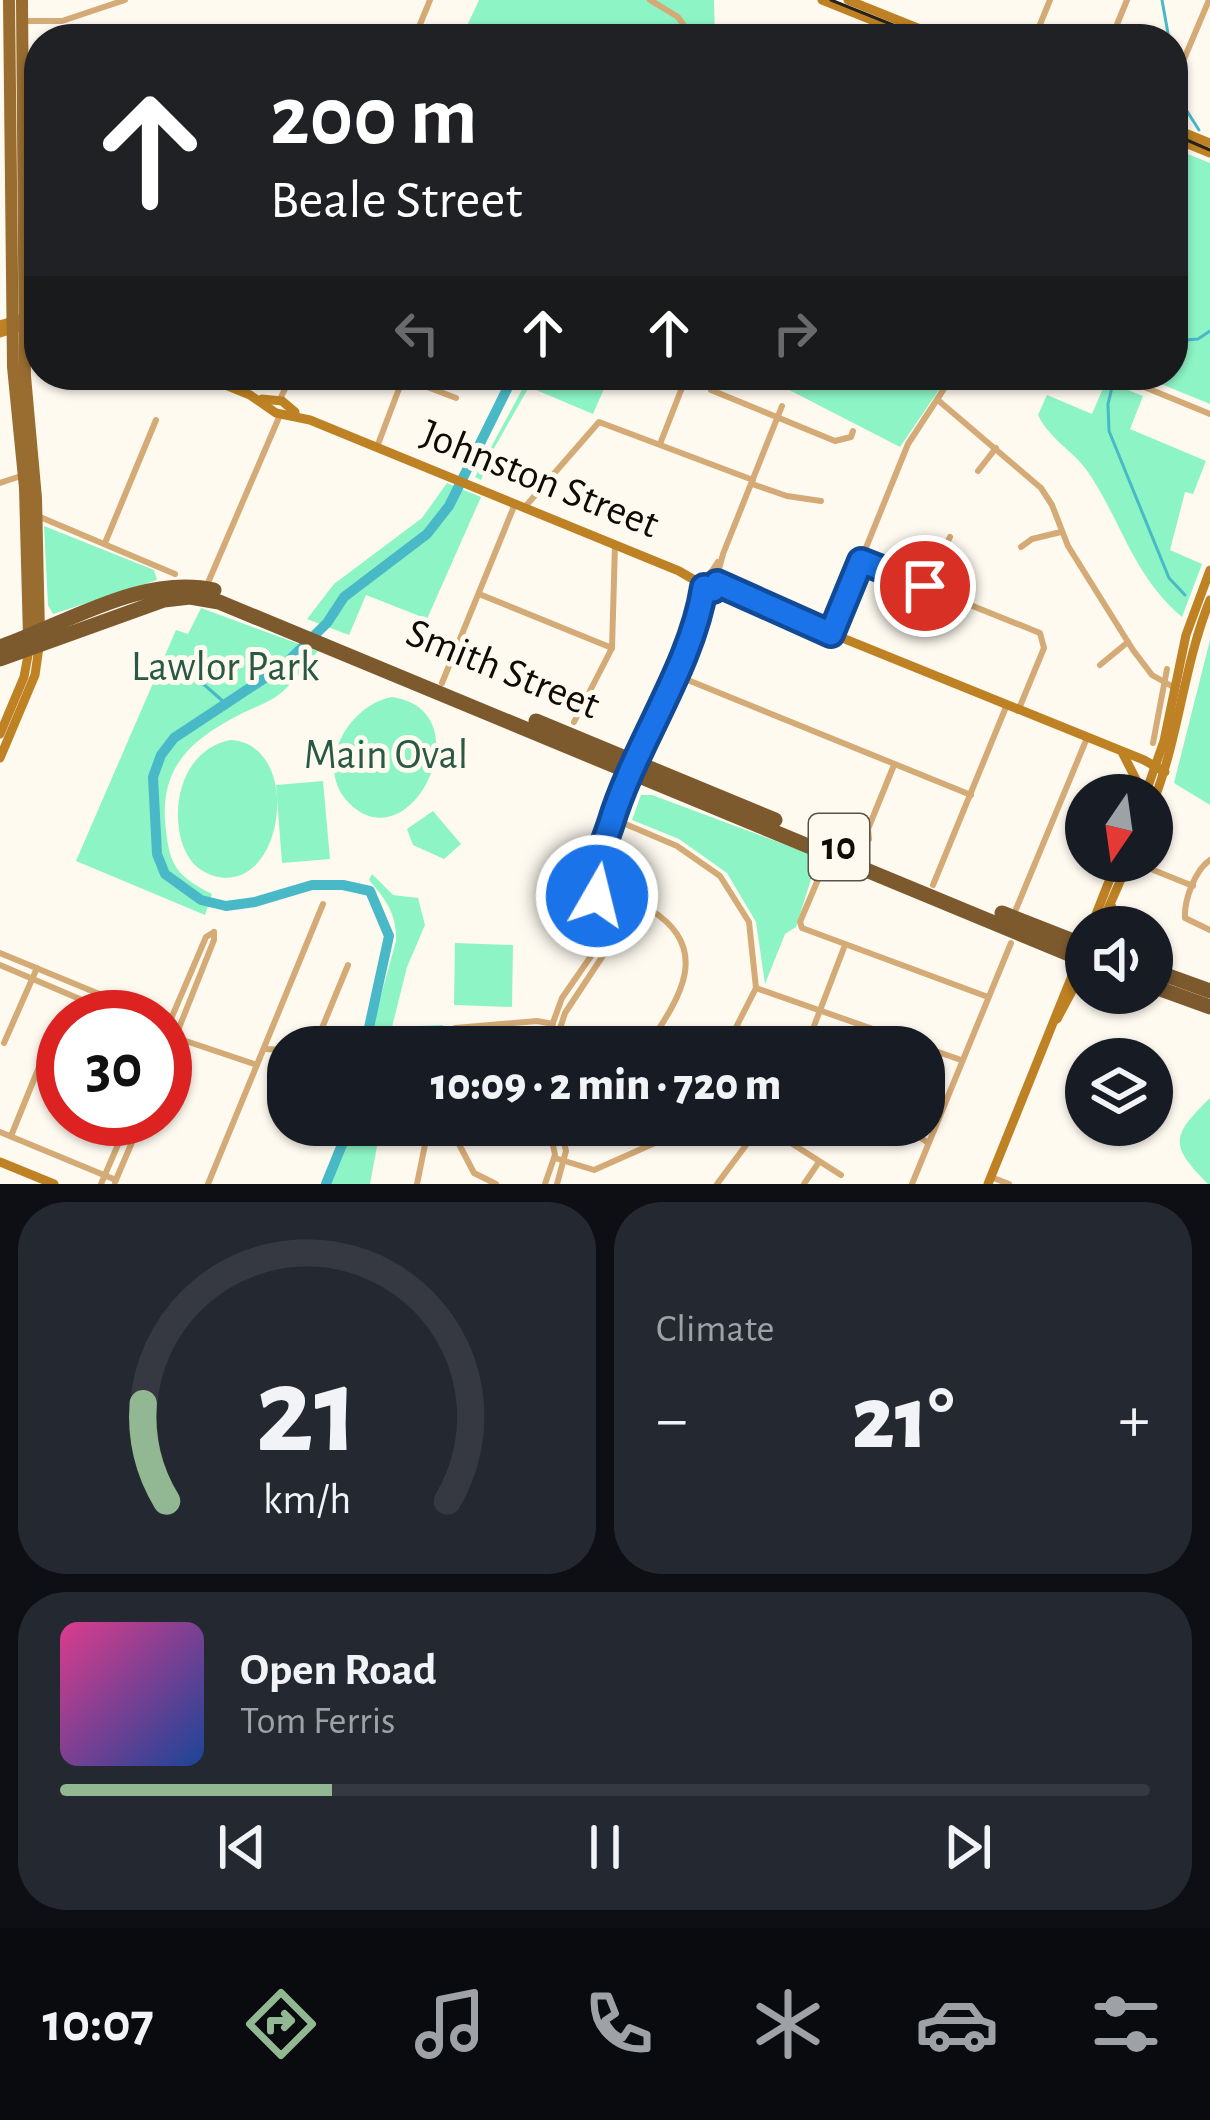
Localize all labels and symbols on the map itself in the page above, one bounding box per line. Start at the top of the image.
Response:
street label: Johnston Street [415,412,665,546]
pin [874,535,976,637]
street label: Smith Street [400,611,606,727]
park label: Lawlor Park [131,646,319,688]
park label: Main Oval [304,734,468,776]
north arrow [1065,774,1173,882]
road number: 10 [809,814,869,880]
position arrow [534,833,660,959]
speed limit sign: 30 [36,990,192,1146]

